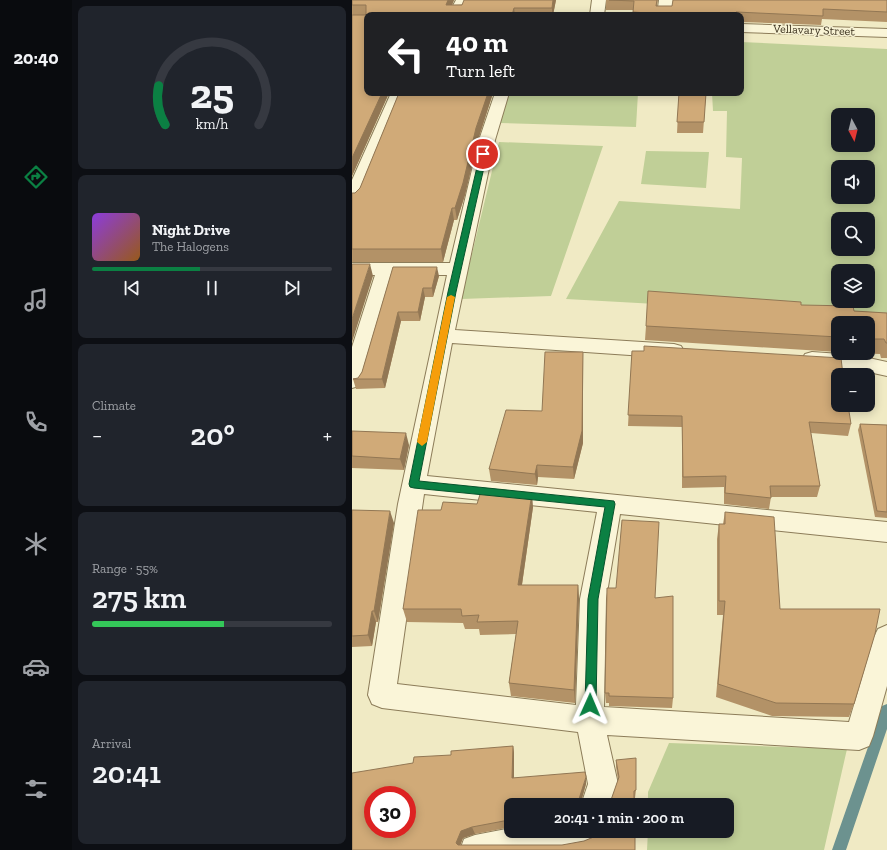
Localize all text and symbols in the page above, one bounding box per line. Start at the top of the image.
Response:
street label: Vellavary Street [772,22,856,38]
text: 40 m [446,26,508,59]
icon: left [380,28,432,80]
text: 20:40 [13,47,59,69]
text: Turn left [446,60,515,82]
text: 25 [190,69,234,119]
north arrow [831,108,875,152]
map controls [831,108,875,412]
text: km/h [196,116,228,133]
pin [466,137,500,171]
icon: arrive [472,143,494,165]
button: sound [831,160,875,204]
icon: directions [22,163,50,191]
button: search [831,212,875,256]
text: Night Drive [152,221,230,239]
text: The Halogens [152,239,229,254]
button: layers [831,264,875,308]
icon: previous [121,277,143,299]
icon: pause [201,277,223,299]
icon: next [281,277,303,299]
icon: music [22,286,50,314]
button: + [831,316,875,360]
button: − [831,368,875,412]
text: Climate [92,398,136,413]
icon: phone [22,408,50,436]
text: 20° [190,417,235,453]
text: − [92,422,102,449]
text: + [323,422,332,449]
icon: climate [22,530,50,558]
text: Range · 55% [92,561,158,576]
text: 275 km [92,580,186,616]
icon: car [22,653,50,681]
position arrow [569,684,611,726]
text: Arrival [92,736,131,751]
text: 20:41 [92,755,161,791]
icon: filters [22,775,50,803]
speed limit sign: 30 [364,786,416,838]
text: 20:41 · 1 min · 200 m [554,809,684,827]

